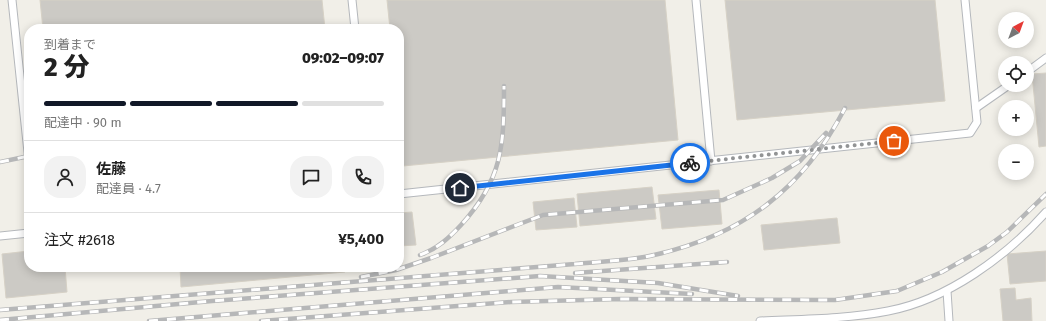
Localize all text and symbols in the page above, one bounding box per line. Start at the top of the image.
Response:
north arrow [998,12,1034,48]
map controls [998,12,1034,180]
text: 到着まで [44,37,96,52]
text: 09:02–09:07 [302,49,384,67]
text: 2 分 [44,52,90,83]
button: locate [998,56,1034,92]
button: + [998,100,1034,136]
text: 配達中 · 90 m [44,115,122,130]
pin [877,124,911,158]
icon: bag [883,130,905,152]
courier [670,143,710,183]
button: − [998,144,1034,180]
icon: bike [679,152,701,174]
button: person [44,156,86,198]
button: chat [290,156,332,198]
button: phone [342,156,384,198]
text: 佐藤 [96,160,126,178]
pin [443,171,477,205]
icon: home [449,177,471,199]
text: 配達員 · 4.7 [96,181,161,196]
text: ¥5,400 [338,230,384,248]
text: 注文 #2618 [44,231,115,249]

